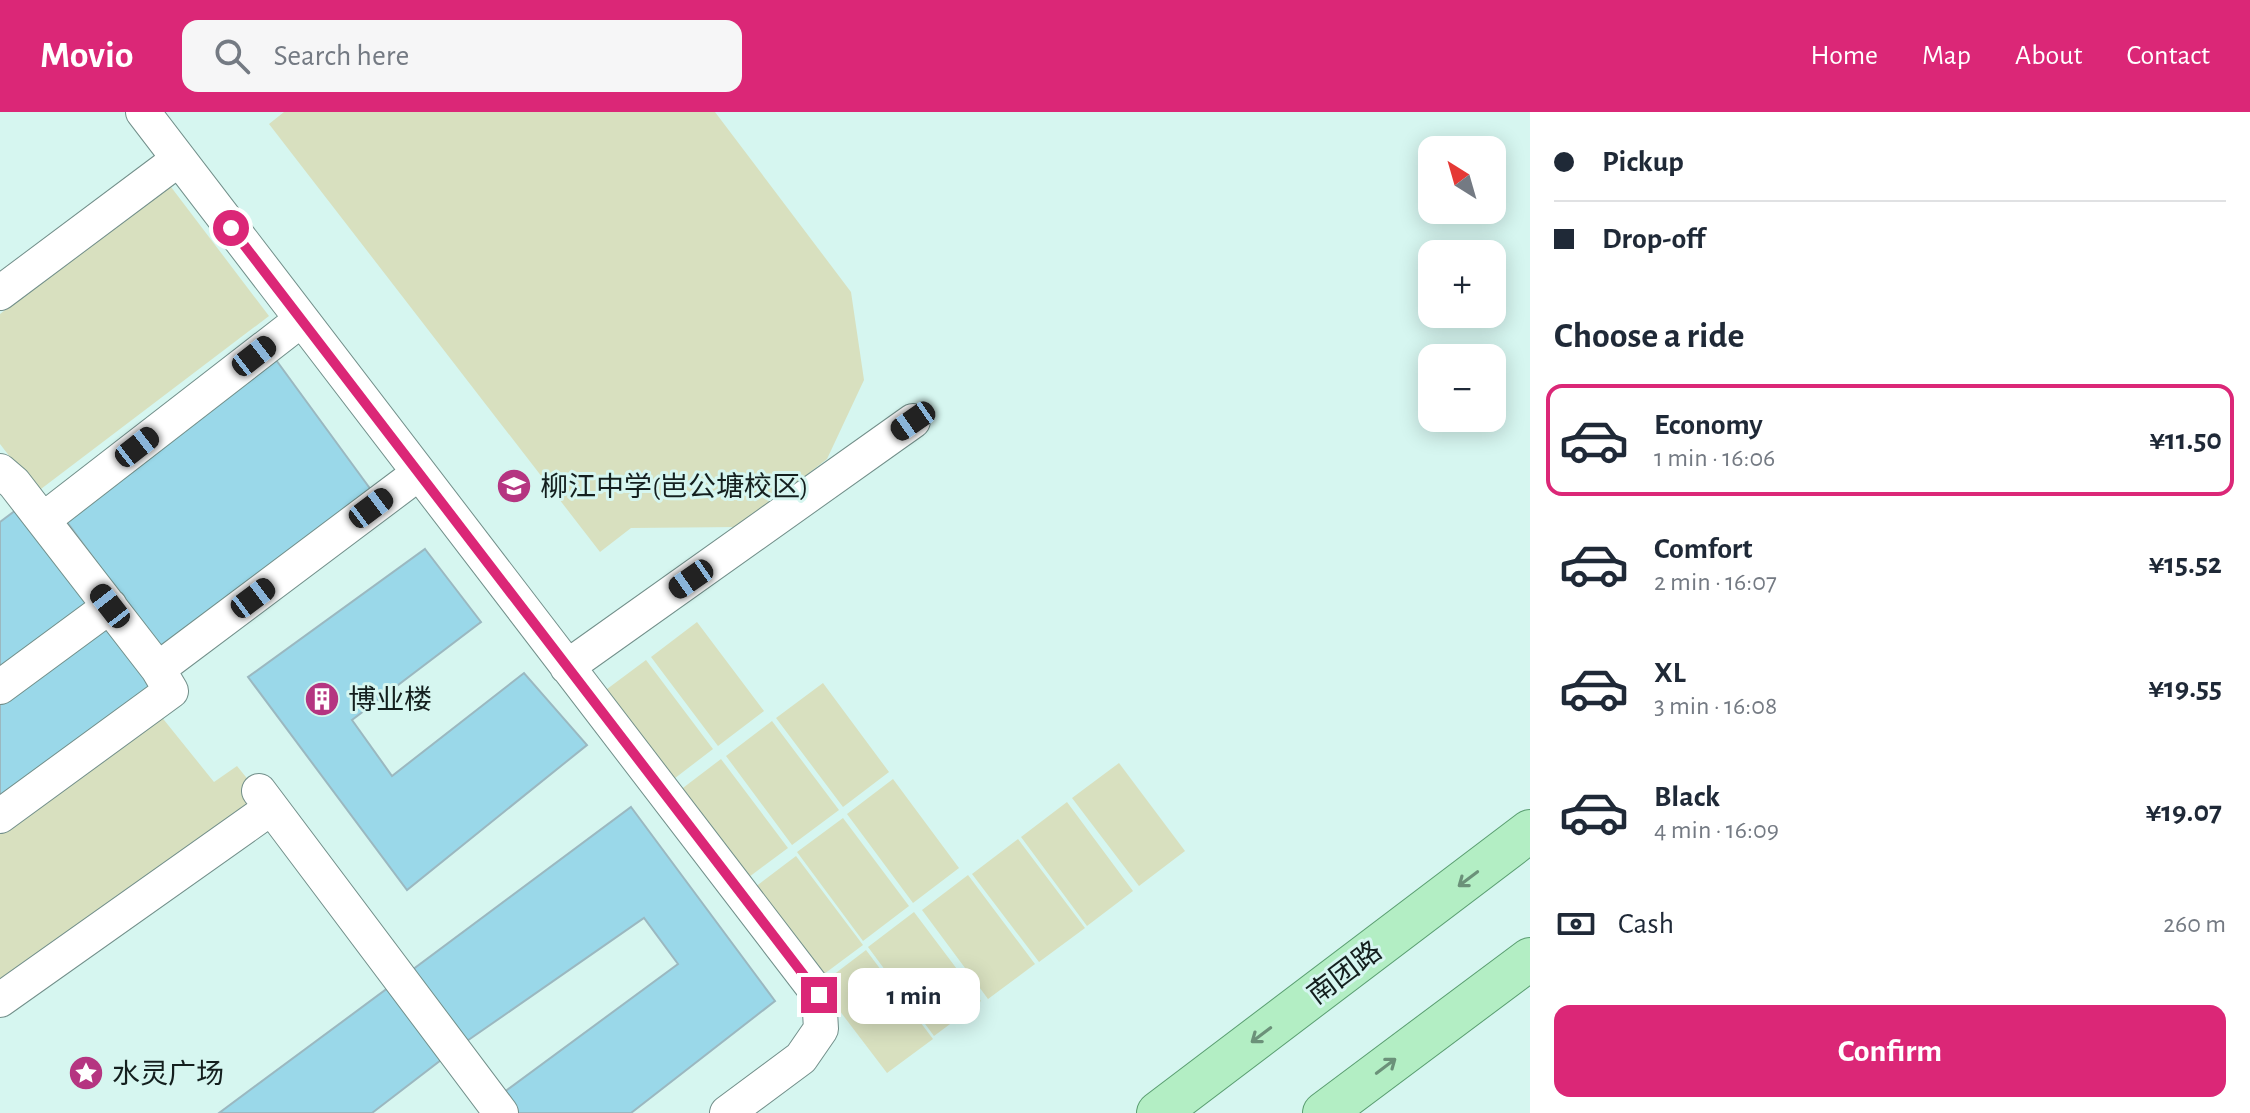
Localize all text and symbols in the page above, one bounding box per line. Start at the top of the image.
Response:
search box [182,20,742,92]
icon: search [210,34,254,78]
text: Movio [40,37,134,75]
text: Search here [274,41,409,71]
text: Home [1811,42,1878,70]
text: Map [1922,42,1971,70]
text: About [2015,42,2083,70]
text: Contact [2127,42,2210,70]
north arrow [1418,136,1506,224]
map controls [1418,136,1506,432]
text: Pickup [1602,147,1684,177]
route start [213,210,249,246]
text: Drop-off [1602,224,1705,254]
button: + [1418,240,1506,328]
text: Choose a ride [1554,318,1744,354]
car [228,332,280,380]
button: − [1418,344,1506,432]
car [886,397,940,445]
icon: car [1558,404,1630,476]
text: Economy [1654,410,1763,440]
car [111,423,163,471]
text: ¥11.50 [2149,425,2222,455]
text: 1 min · 16:06 [1654,445,1775,471]
school or university icon: 柳江中学(岜公塘校区) [495,467,533,505]
place label: 柳江中学(岜公塘校区) [540,472,809,502]
car [345,484,397,532]
icon: car [1558,528,1630,600]
text: Comfort [1654,534,1753,564]
text: ¥15.52 [2149,549,2222,579]
car [664,555,718,603]
text: 2 min · 16:07 [1654,569,1777,595]
car [227,574,279,622]
car [86,580,134,632]
icon: car [1558,652,1630,724]
text: XL [1654,658,1686,688]
text: ¥19.55 [2148,673,2222,703]
building icon: 博业楼 [303,680,341,718]
place label: 博业楼 [348,685,432,715]
text: 3 min · 16:08 [1654,693,1777,719]
icon: car [1558,776,1630,848]
text: Black [1654,782,1720,812]
text: ¥19.07 [2145,797,2222,827]
text: 4 min · 16:09 [1654,817,1779,843]
one-way arrow [1458,870,1479,887]
icon: cash [1554,902,1598,946]
text: Cash [1618,909,1674,939]
text: 260 m [2163,911,2226,937]
street label: 南团路 [1302,936,1387,1010]
callout: 1 min [847,967,979,1023]
route end [801,977,837,1013]
text: 1 min [887,983,941,1009]
button: Confirm [1554,1005,2226,1097]
one-way arrow [1250,1027,1272,1044]
place icon: 水灵广场 [67,1054,105,1092]
one-way arrow [1375,1058,1397,1075]
place label: 水灵广场 [112,1059,224,1089]

